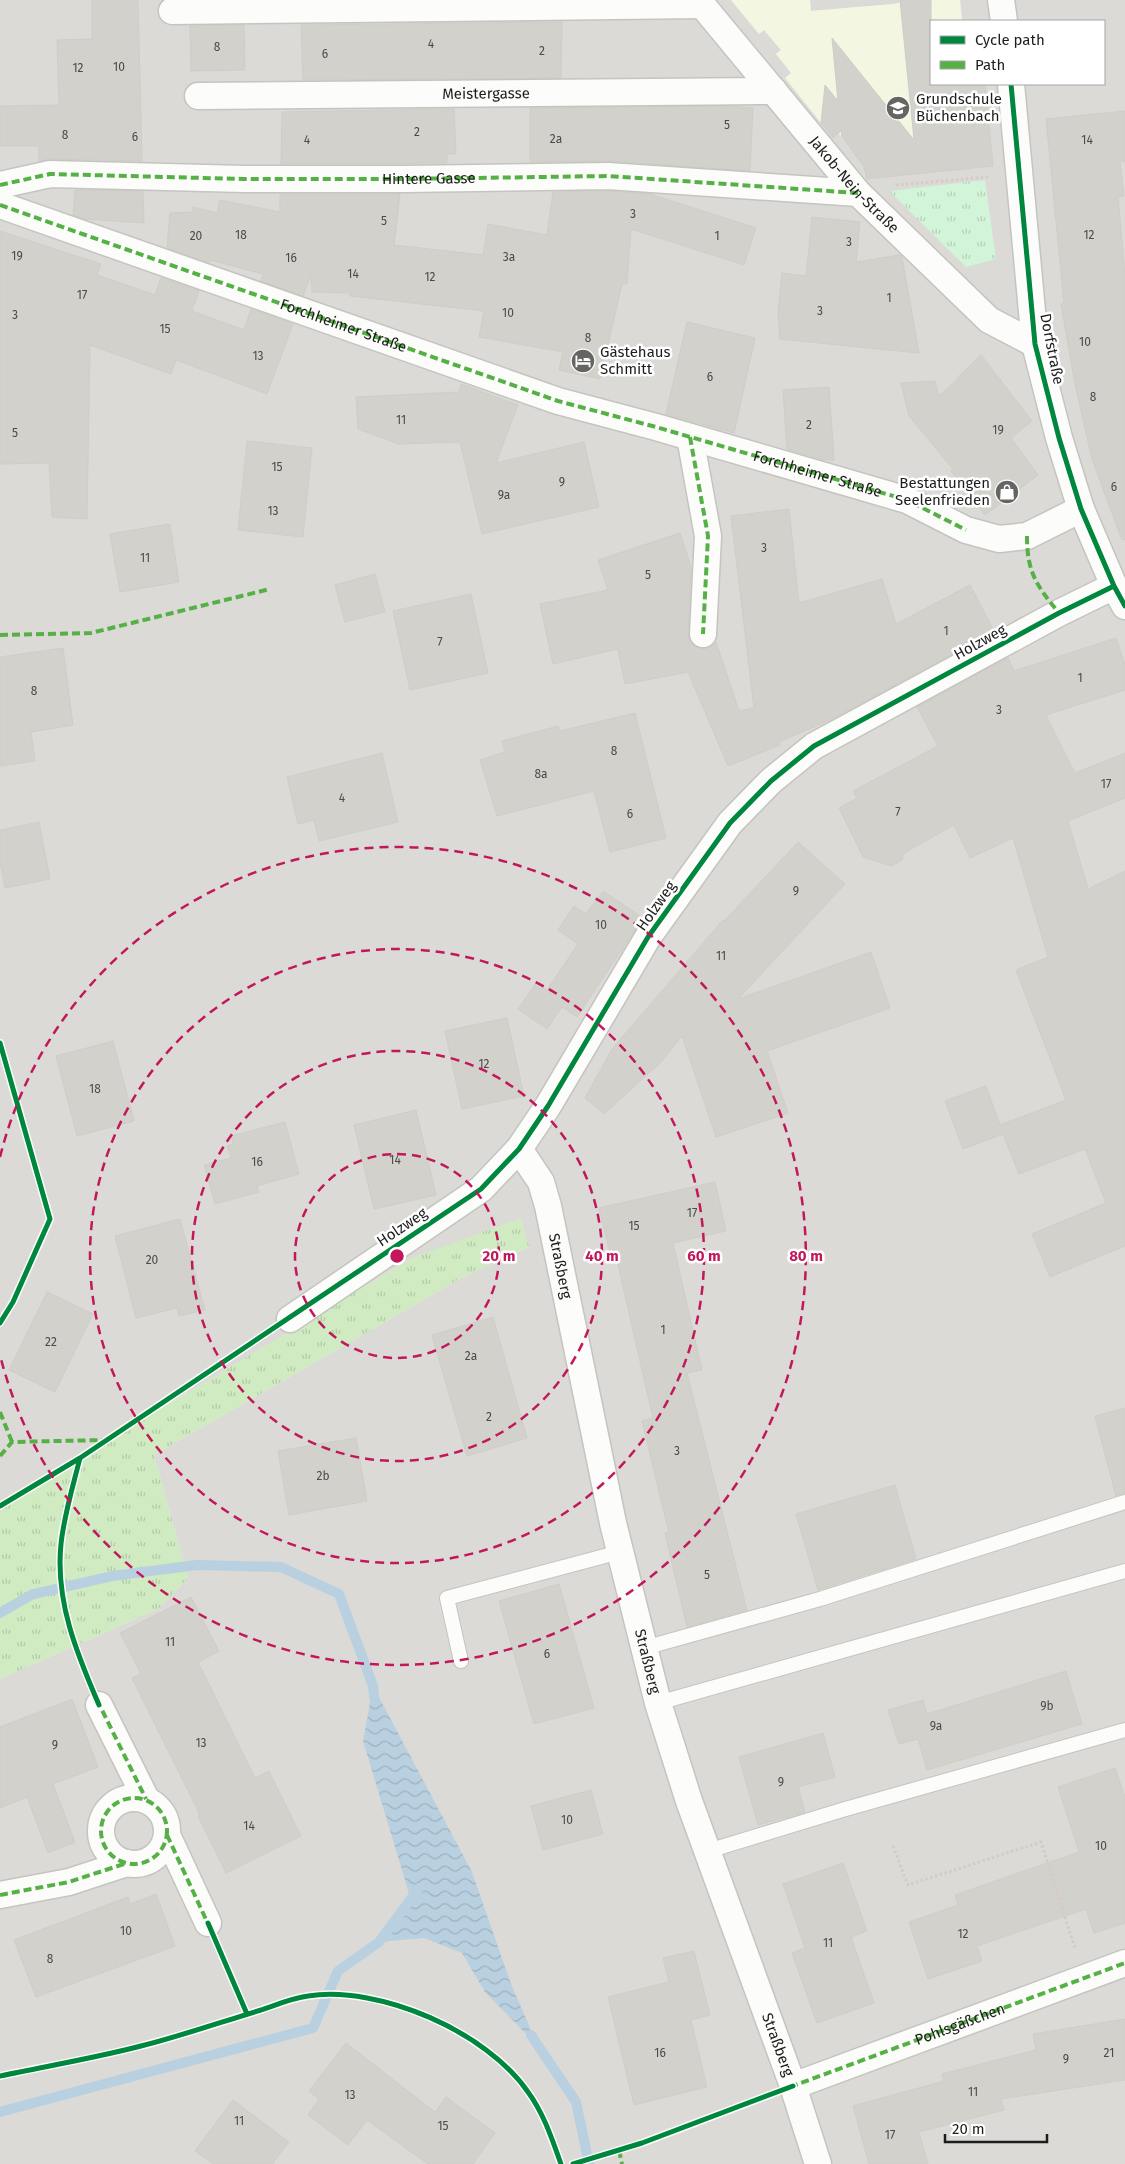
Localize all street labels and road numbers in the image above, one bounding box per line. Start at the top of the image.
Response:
street label: Meistergasse [442,84,530,103]
street label: Jakob-Nein-Straße [806,132,903,237]
street label: Hintere Gasse [382,169,476,188]
street label: Forchheimer Straße [278,295,409,356]
street label: Dorfstraße [1036,312,1068,386]
street label: Forchheimer Straße [751,447,884,501]
street label: Holzweg [951,620,1009,664]
street label: Holzweg [632,877,680,934]
street label: Holzweg [373,1204,431,1250]
street label: Straßberg [545,1232,576,1301]
street label: Straßberg [631,1627,664,1696]
street label: Pohlsgäßchen [912,1999,1007,2049]
street label: Straßberg [758,2010,798,2079]

